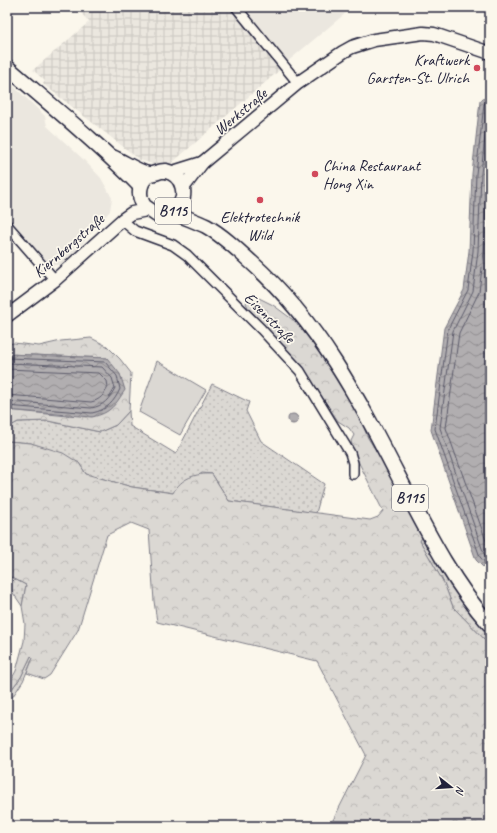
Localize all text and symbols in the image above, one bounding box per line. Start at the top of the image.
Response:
place label: Kraftwerk Garsten-St. Ulrich [367,50,471,88]
marker: Kraftwerk Garsten-St. Ulrich [472,63,482,73]
street label: Werkstraße [210,83,273,140]
place label: China Restaurant Hong Xin [323,156,422,194]
marker: China Restaurant Hong Xin [310,169,320,179]
marker: Elektrotechnik Wild [255,195,265,205]
road number: B115 [155,198,191,224]
place label: Elektrotechnik Wild [221,207,301,245]
street label: Kiernbergstraße [29,208,110,282]
street label: Eisenstraße [240,288,300,349]
road number: B115 [392,485,428,511]
north arrow [431,767,471,807]
text: N [452,785,468,797]

